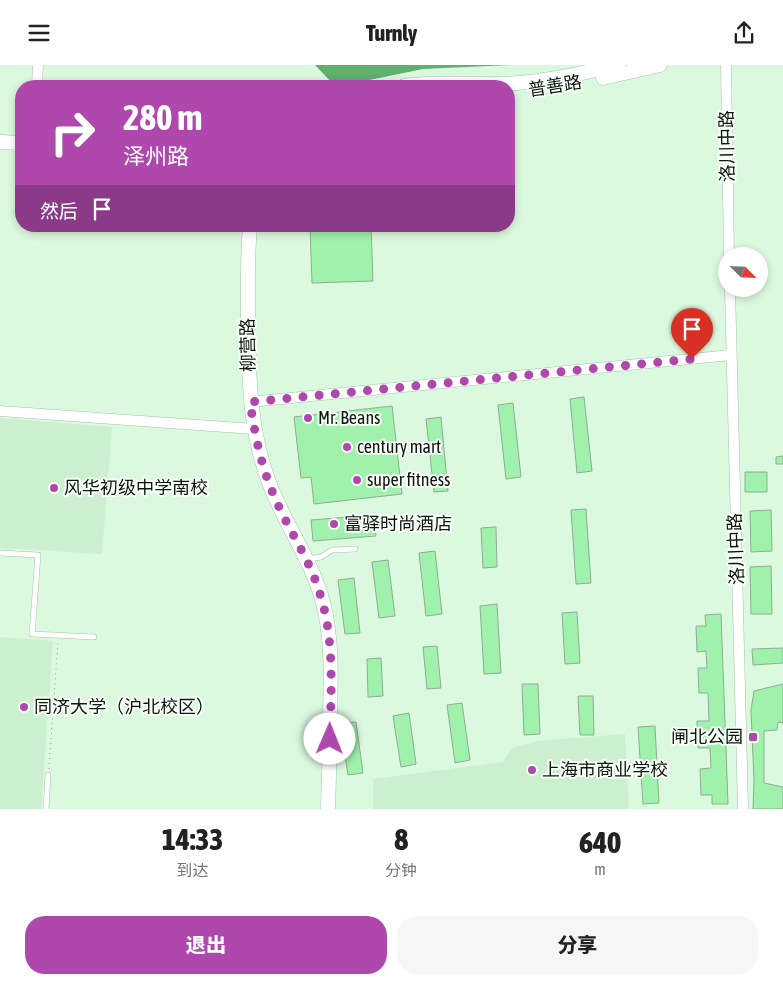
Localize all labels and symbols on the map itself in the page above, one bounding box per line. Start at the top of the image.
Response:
street label: 普善路 [527,71,583,100]
street label: 洛川中路 [715,110,738,182]
north arrow [718,247,768,297]
pin [671,308,713,359]
street label: 柳营路 [237,318,258,372]
place label: Mr. Beans [318,407,380,428]
marker: Mr. Beans [302,412,314,424]
place label: century mart [357,436,441,457]
marker: century mart [341,441,353,453]
place label: super fitness [367,469,450,490]
marker: super fitness [351,474,363,486]
place label: 风华初级中学南校 [64,477,208,498]
marker: 风华初级中学南校 [48,482,60,494]
place label: 富驿时尚酒店 [344,513,452,534]
street label: 洛川中路 [724,513,747,585]
marker: 富驿时尚酒店 [328,518,340,530]
place label: 同济大学（沪北校区） [34,696,214,717]
marker: 同济大学（沪北校区） [18,701,30,713]
position arrow [303,712,355,764]
place label: 闸北公园 [671,726,743,747]
marker: 闸北公园 [747,731,759,743]
place label: 上海市商业学校 [542,759,668,780]
marker: 上海市商业学校 [526,764,538,776]

